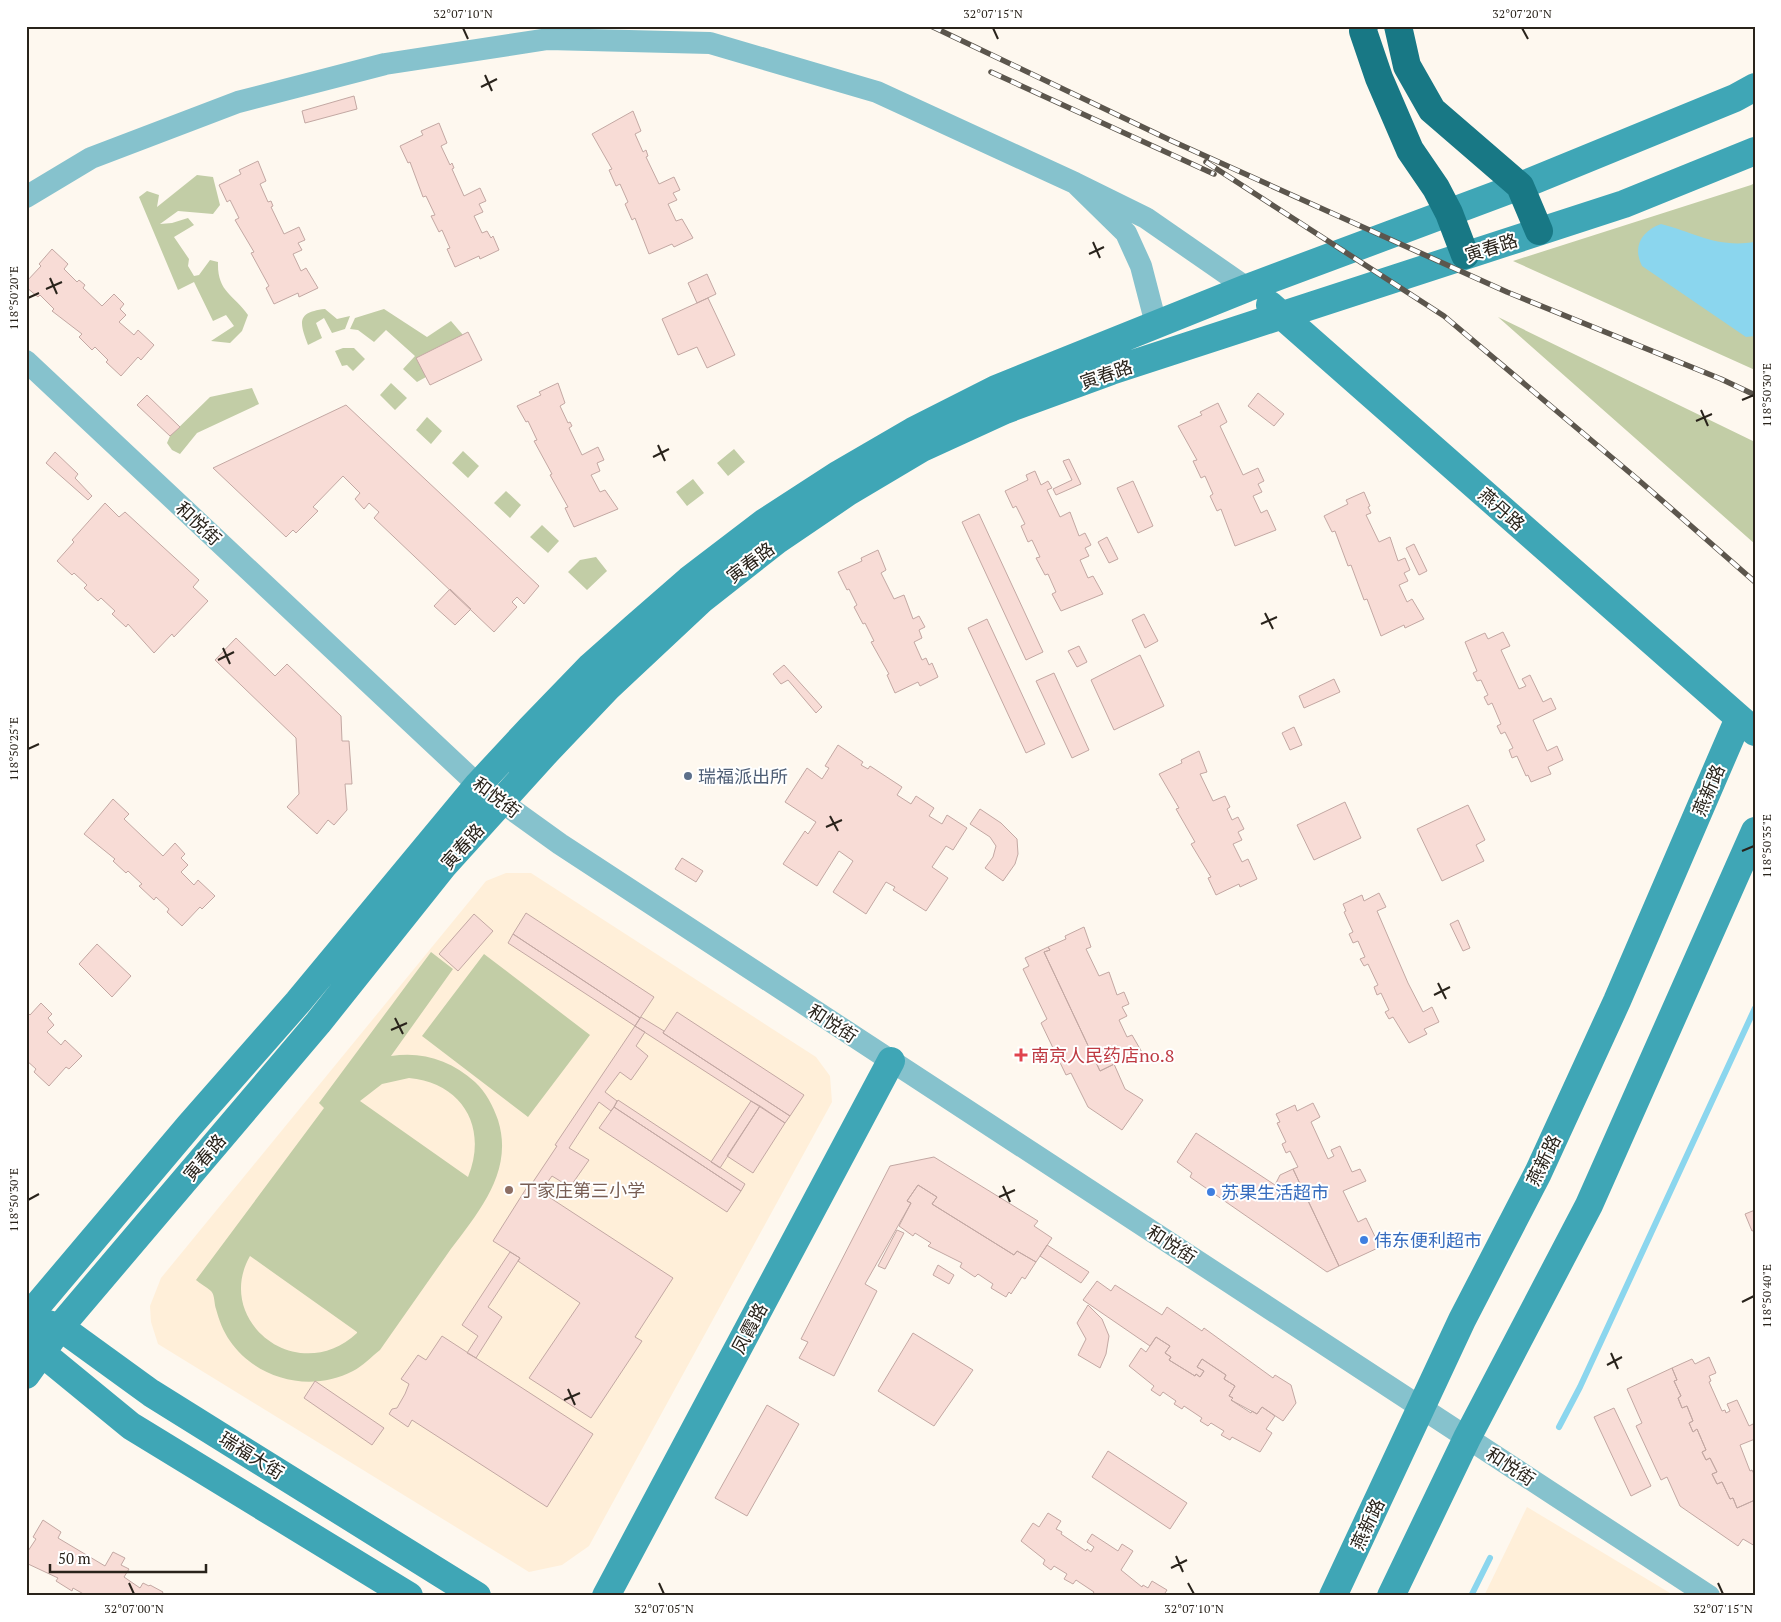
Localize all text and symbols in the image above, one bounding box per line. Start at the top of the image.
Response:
text: 32°07'10"N [433,6,493,21]
text: 32°07'15"N [963,6,1023,21]
text: 32°07'20"N [1492,6,1552,21]
street label: 寅春路 [1462,227,1520,267]
text: 118°50'20"E [6,266,21,330]
street label: 寅春路 [1077,354,1135,394]
text: 118°50'30"E [1759,363,1774,427]
street label: 燕丹路 [1474,482,1530,536]
street label: 和悦街 [171,496,227,550]
street label: 寅春路 [721,536,779,588]
text: 118°50'25"E [6,717,21,781]
street label: 燕新路 [1686,760,1730,820]
place label: 瑞福派出所 [698,764,788,788]
marker: 瑞福派出所 [682,770,694,782]
street label: 和悦街 [468,771,526,823]
text: 118°50'35"E [1759,814,1774,878]
street label: 寅春路 [435,818,489,874]
street label: 和悦街 [804,998,862,1048]
place label: 南京人民药店no.8 [1031,1043,1174,1067]
marker: 南京人民药店no.8 [1015,1049,1027,1061]
street label: 寅春路 [177,1129,231,1185]
street label: 燕新路 [1520,1130,1566,1190]
text: 118°50'30"E [6,1168,21,1232]
place label: 丁家庄第三小学 [519,1178,645,1202]
place label: 苏果生活超市 [1221,1180,1329,1204]
marker: 丁家庄第三小学 [503,1184,515,1196]
marker: 苏果生活超市 [1205,1186,1217,1198]
street label: 和悦街 [1143,1219,1201,1269]
place label: 伟东便利超市 [1374,1228,1482,1252]
marker: 伟东便利超市 [1358,1234,1370,1246]
text: 118°50'40"E [1759,1264,1774,1328]
street label: 凤霞路 [726,1299,772,1357]
street label: 瑞福大街 [215,1426,289,1484]
street label: 和悦街 [1482,1441,1540,1491]
street label: 燕新路 [1345,1494,1389,1554]
scale bar [50,1542,206,1574]
text: 50 m [58,1548,91,1568]
text: 32°07'00"N [104,1601,164,1616]
text: 32°07'05"N [634,1601,694,1616]
text: 32°07'10"N [1164,1601,1224,1616]
text: 32°07'15"N [1693,1601,1753,1616]

